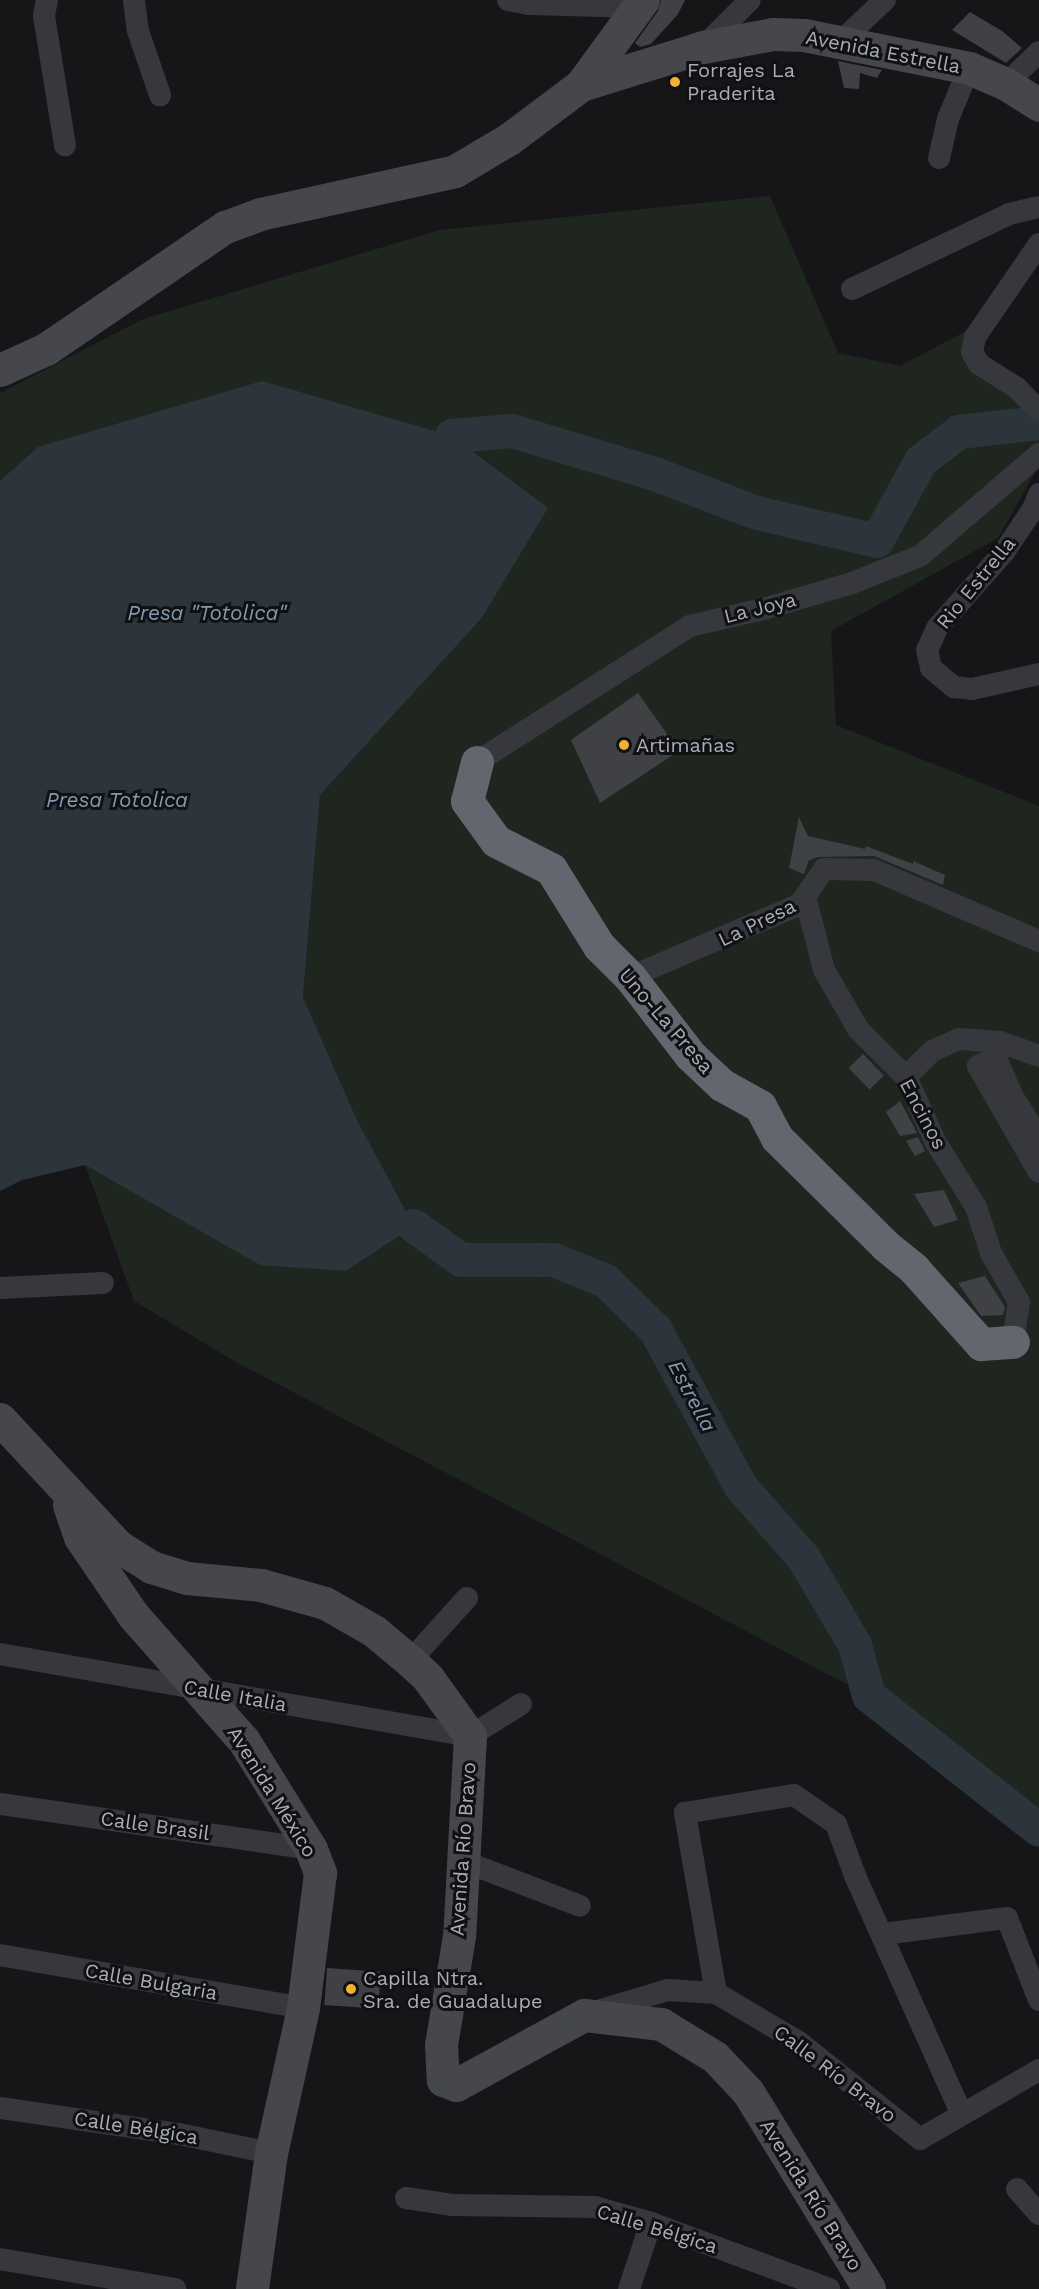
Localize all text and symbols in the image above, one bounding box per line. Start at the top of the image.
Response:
street label: Avenida Estrella [803,25,963,79]
place label: Forrajes La Praderita [687,58,795,105]
marker: Forrajes La Praderita [668,75,682,89]
street label: Rio Estrella [931,532,1021,634]
street label: La Joya [721,587,799,629]
water label: Presa "Totolica" [127,600,287,626]
place label: Artimañas [636,733,735,757]
marker: Artimañas [617,738,631,752]
water label: Presa Totolica [46,787,188,813]
street label: La Presa [714,894,800,952]
street label: Uno-La Presa [614,963,718,1079]
street label: Encinos [894,1075,952,1153]
water label: Estrella [663,1356,721,1436]
street label: Calle Italia [182,1675,288,1717]
street label: Avenida México [222,1722,322,1862]
street label: Avenida Río Bravo [445,1761,481,1937]
street label: Calle Brasil [99,1806,211,1846]
street label: Calle Bulgaria [83,1959,219,2005]
place label: Capilla Ntra. Sra. de Guadalupe [363,1966,542,2013]
marker: Capilla Ntra. Sra. de Guadalupe [344,1982,358,1996]
street label: Calle Río Bravo [769,2020,901,2128]
street label: Calle Bélgica [72,2106,200,2150]
street label: Avenida Río Bravo [755,2115,867,2275]
street label: Calle Bélgica [594,2199,720,2259]

